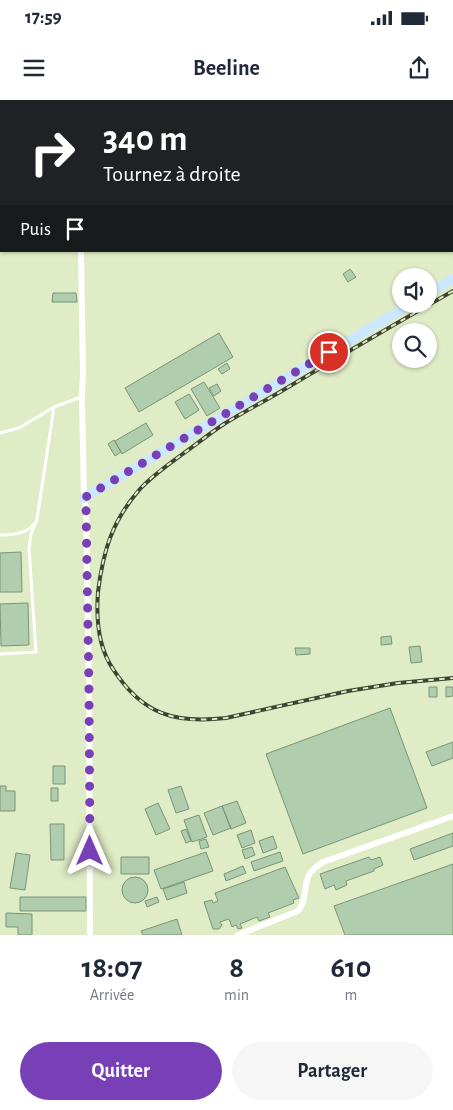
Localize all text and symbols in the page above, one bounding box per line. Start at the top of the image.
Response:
text: 17:59 [25,8,62,27]
icon: menu [20,54,48,82]
icon: share [405,54,433,82]
text: Beeline [193,57,260,79]
icon: right [20,120,85,185]
text: 340 m [103,122,187,157]
text: Tournez à droite [103,163,241,185]
icon: arrive [61,215,89,243]
text: Puis [20,220,51,239]
map controls [392,268,437,368]
button: sound [392,268,437,313]
button: search [392,323,437,368]
pin [308,331,350,373]
icon: arrive [315,338,343,366]
position arrow [63,824,115,876]
text: 18:07 [82,953,143,983]
text: 8 [229,953,244,983]
text: 610 [331,953,371,983]
text: Arrivée [90,987,134,1003]
text: min [224,987,249,1003]
text: m [345,987,357,1003]
button: Quitter [20,1042,222,1100]
button: Partager [232,1042,433,1100]

